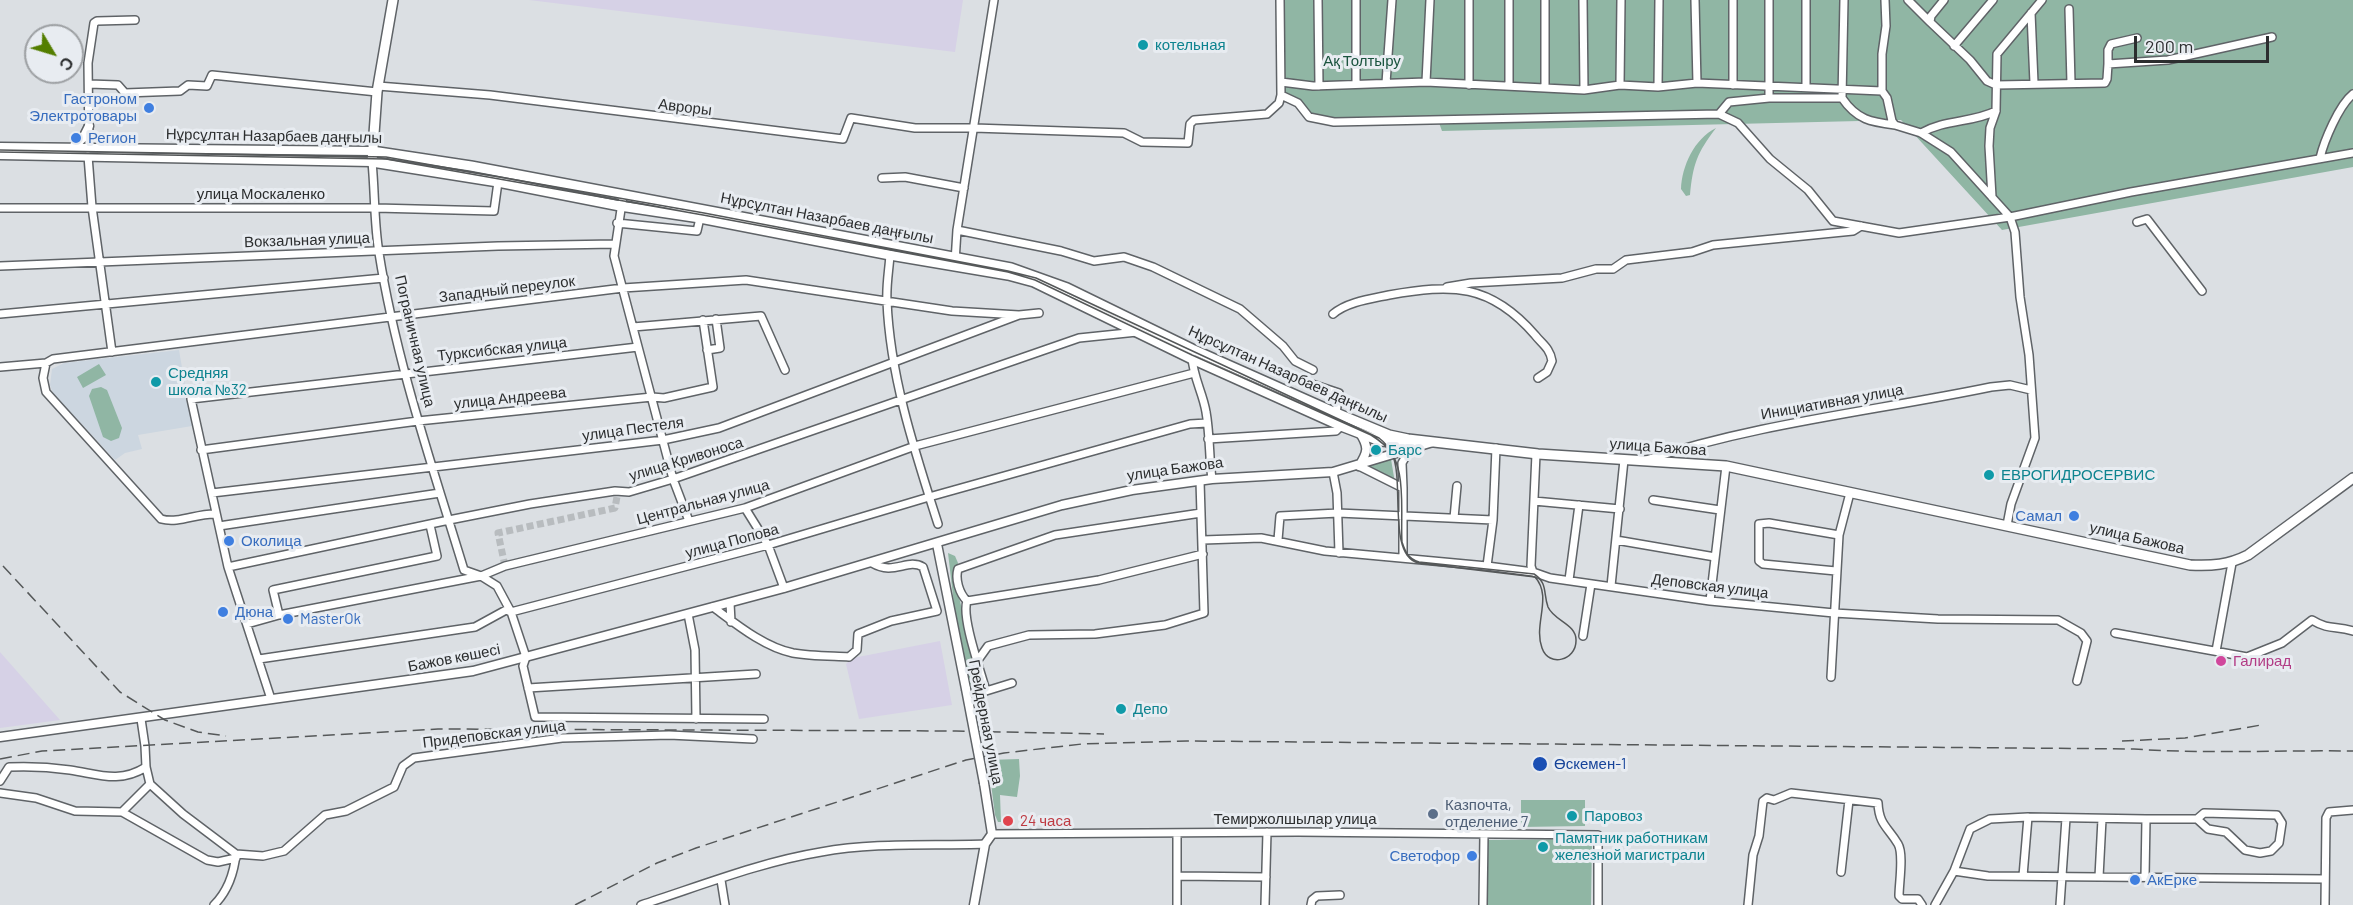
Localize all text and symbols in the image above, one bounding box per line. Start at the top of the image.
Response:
north arrow [24,24,84,84]
scale bar [2137,24,2272,62]
text: 200 m [2145,35,2193,57]
place label: котельная [1155,36,1226,54]
marker: котельная [1136,38,1150,52]
park label: Ақ Толтыру [1323,52,1401,70]
text: С [56,54,78,75]
place label: Гастроном Электротовары [29,90,137,125]
street label: Авроры [657,95,713,119]
marker: Гастроном Электротовары [142,101,156,115]
street label: Нұрсұлтан Назарбаев даңғылы [166,125,382,147]
place label: Регион [88,129,136,147]
marker: Регион [69,131,83,145]
street label: улица Москаленко [197,185,325,203]
street label: Нұрсұлтан Назарбаев даңғылы [719,189,935,247]
street label: Вокзальная улица [244,229,370,251]
street label: Западный переулок [438,272,576,306]
street label: Пограничная улица [391,273,439,409]
street label: Нұрсұлтан Назарбаев даңғылы [1185,322,1391,426]
street label: Турксибская улица [436,333,568,365]
place label: Средняя школа №32 [168,364,247,399]
marker: Средняя школа №32 [149,375,163,389]
street label: Инициативная улица [1759,381,1905,423]
street label: улица Андреева [453,383,567,413]
street label: улица Пестеля [581,413,685,445]
street label: улица Кривоноса [627,433,745,485]
street label: улица Бажова [1609,435,1707,459]
place label: Барс [1388,441,1422,459]
marker: Барс [1369,443,1383,457]
street label: улица Бажова [1126,453,1224,485]
place label: ЕВРОГИДРОСЕРВИС [2001,466,2155,484]
marker: ЕВРОГИДРОСЕРВИС [1982,468,1996,482]
street label: Центральная улица [635,476,771,528]
place label: Самал [2015,507,2062,525]
marker: Самал [2067,509,2081,523]
street label: улица Бажова [2088,518,2186,558]
street label: улица Попова [683,520,781,562]
place label: Околица [241,532,301,550]
marker: Околица [222,534,236,548]
street label: Деповская улица [1650,570,1770,602]
place label: Дюна [235,603,273,621]
marker: Дюна [216,605,230,619]
place label: MasterOk [300,610,361,628]
marker: MasterOk [281,612,295,626]
street label: Бажов көшесі [406,640,502,676]
place label: Галирад [2233,652,2291,670]
marker: Галирад [2214,654,2228,668]
street label: Грейдерная улица [965,658,1007,786]
place label: Депо [1133,700,1168,718]
marker: Депо [1114,702,1128,716]
street label: Придеповская улица [421,716,567,752]
marker: Өскемен-1 [1531,755,1549,773]
place label: Өскемен-1 [1554,755,1626,773]
place label: Казпочта, отделение 7 [1445,796,1528,831]
marker: Казпочта, отделение 7 [1426,807,1440,821]
place label: Паровоз [1584,807,1643,825]
marker: Паровоз [1565,809,1579,823]
street label: Темиржолшылар улица [1214,810,1376,828]
place label: 24 часа [1020,812,1071,830]
marker: 24 часа [1001,814,1015,828]
place label: Памятник работникам железной магистрали [1555,829,1708,864]
marker: Памятник работникам железной магистрали [1536,840,1550,854]
place label: Светофор [1389,847,1460,865]
marker: Светофор [1465,849,1479,863]
place label: АкЕрке [2147,871,2197,889]
marker: АкЕрке [2128,873,2142,887]

